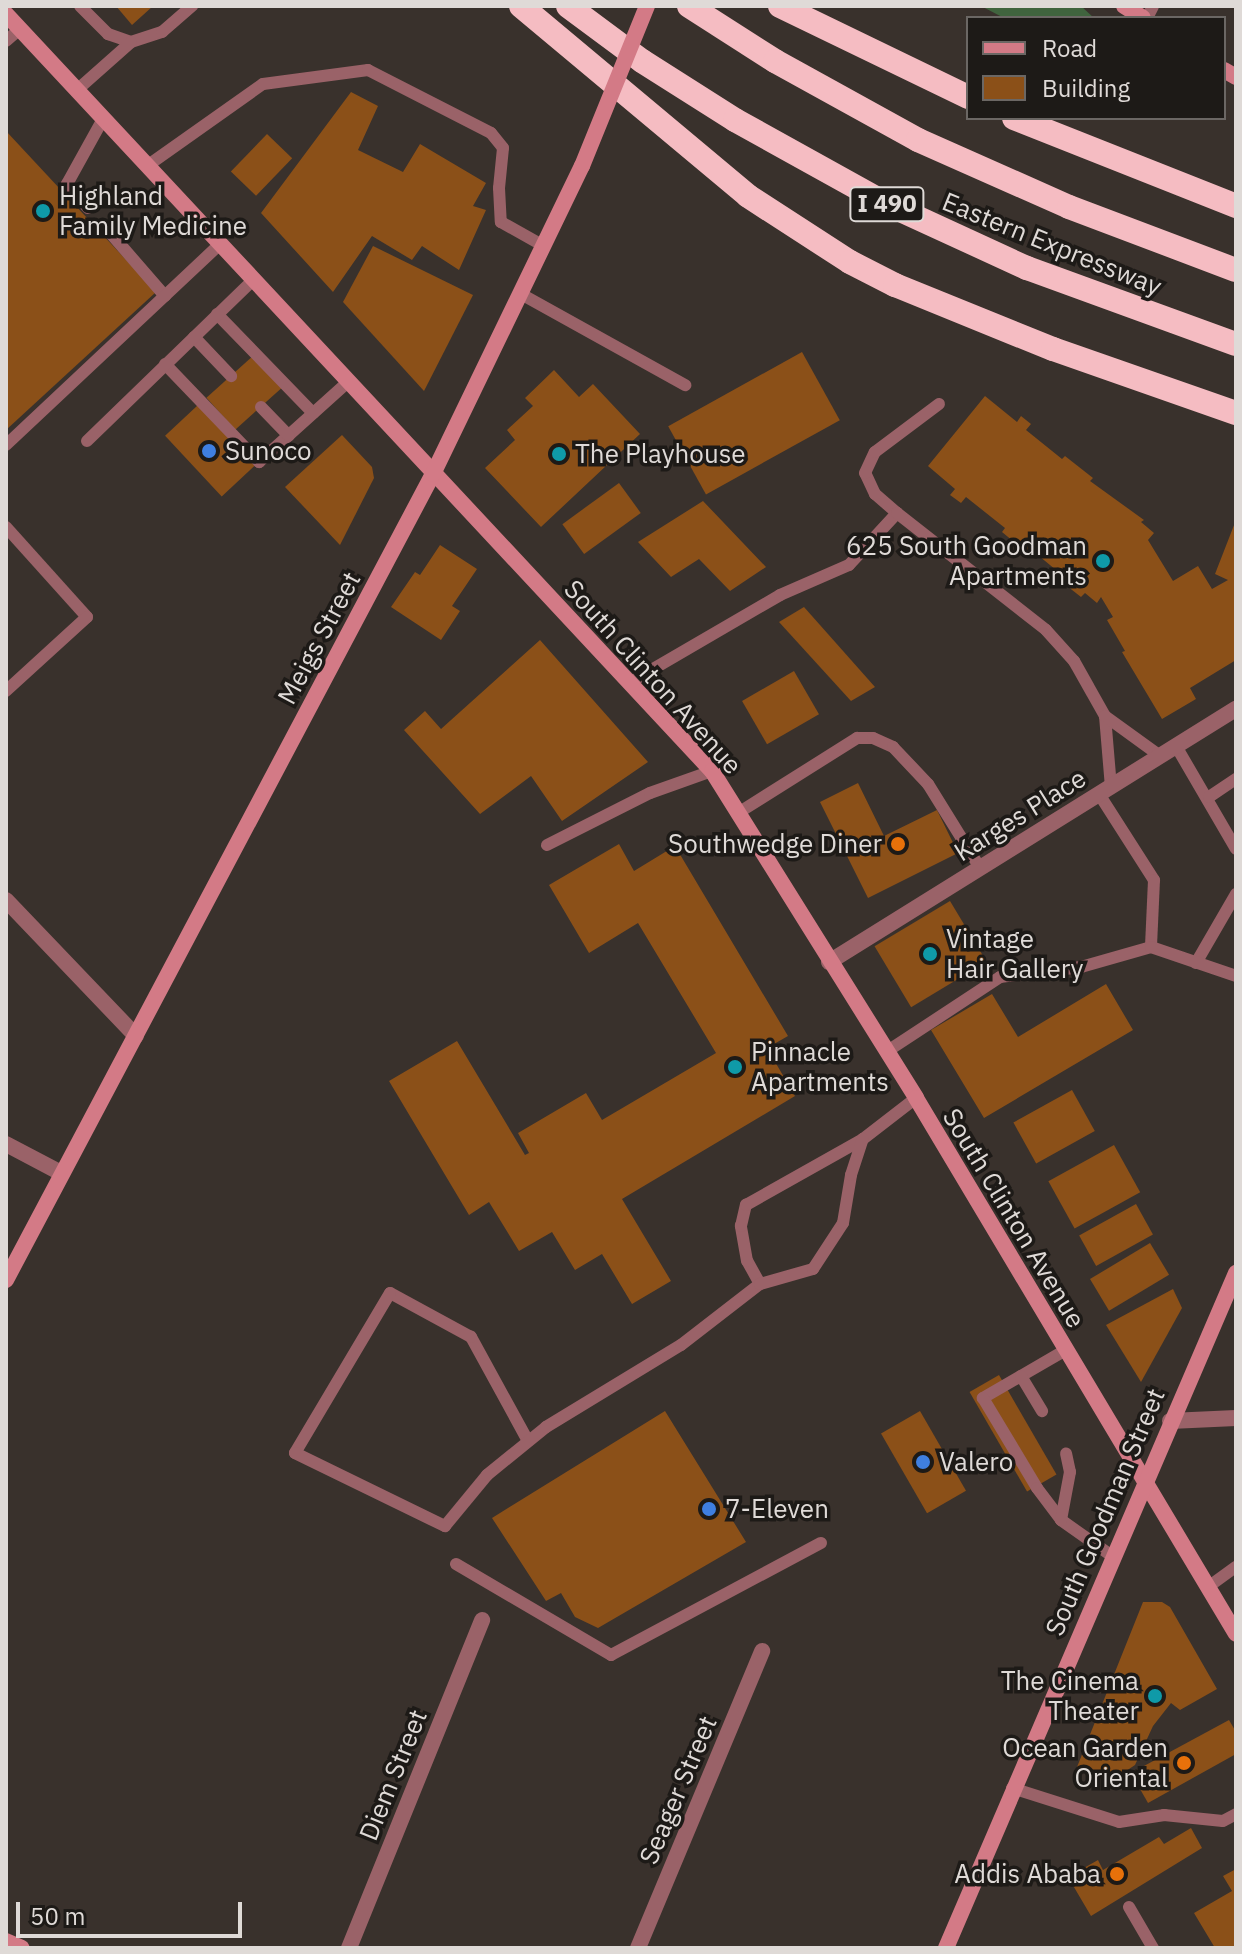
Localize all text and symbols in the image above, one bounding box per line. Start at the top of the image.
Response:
legend [966,16,1226,120]
text: Road [1042,32,1097,64]
text: Building [1042,72,1130,104]
place label: Highland Family Medicine [59,180,247,242]
road number: I 490 [849,184,925,224]
street label: Eastern Expressway [938,186,1166,302]
marker: Highland Family Medicine [34,202,52,220]
place label: Sunoco [225,435,312,467]
place label: The Playhouse [575,438,746,470]
marker: Sunoco [200,442,218,460]
marker: The Playhouse [550,445,568,463]
place label: 625 South Goodman Apartments [846,530,1087,592]
marker: 625 South Goodman Apartments [1094,552,1112,570]
street label: Meigs Street [271,566,367,710]
street label: South Clinton Avenue [558,574,748,780]
street label: Karges Place [948,762,1092,868]
place label: Southwedge Diner [668,828,882,860]
marker: Southwedge Diner [889,835,907,853]
place label: Vintage Hair Gallery [946,923,1083,984]
marker: Vintage Hair Gallery [921,945,939,963]
place label: Pinnacle Apartments [751,1036,889,1098]
marker: Pinnacle Apartments [726,1058,744,1076]
street label: South Clinton Avenue [936,1103,1092,1333]
street label: South Goodman Street [1039,1384,1171,1640]
place label: Valero [939,1446,1013,1478]
marker: Valero [914,1453,932,1471]
place label: 7-Eleven [725,1493,829,1525]
marker: 7-Eleven [700,1500,718,1518]
place label: The Cinema Theater [1001,1665,1139,1726]
marker: The Cinema Theater [1146,1687,1164,1705]
street label: Diem Street [353,1705,433,1845]
street label: Seager Street [633,1711,723,1869]
place label: Ocean Garden Oriental [1002,1732,1168,1794]
marker: Ocean Garden Oriental [1175,1754,1193,1772]
place label: Addis Ababa [954,1858,1101,1890]
marker: Addis Ababa [1108,1865,1126,1883]
scale bar [20,1886,246,1936]
text: 50 m [30,1900,85,1932]

